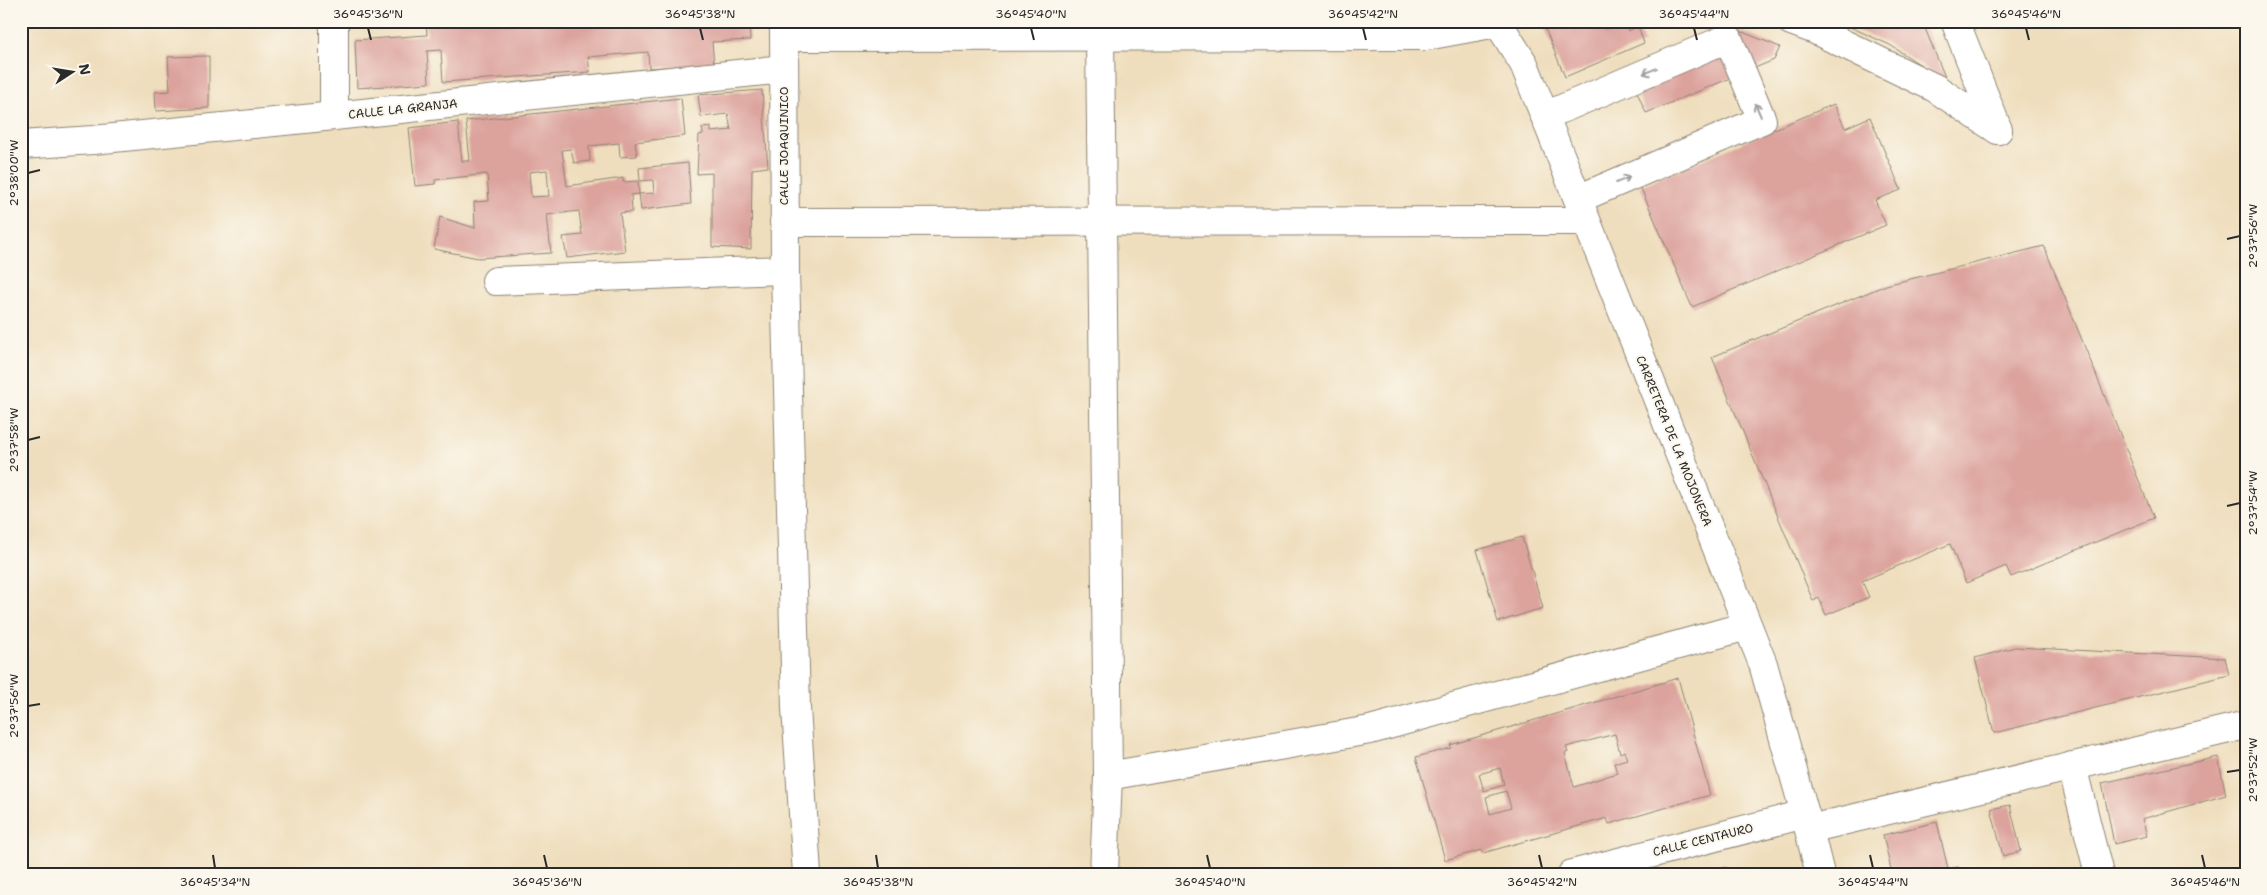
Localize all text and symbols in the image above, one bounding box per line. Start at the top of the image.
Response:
text: 36°45'36"N [333,6,403,22]
text: 36°45'38"N [665,6,736,22]
text: 36°45'40"N [995,6,1067,22]
text: 36°45'42"N [1328,6,1398,22]
text: 36°45'44"N [1659,6,1729,22]
text: 36°45'46"N [1991,6,2061,22]
north arrow [48,48,98,98]
text: N [75,62,95,77]
one-way arrow [1643,67,1658,77]
street label: CALLE JOAQUINICO [776,87,792,205]
street label: CALLE LA GRANJA [348,95,459,123]
one-way arrow [1753,103,1763,118]
text: 2°38'00"W [6,140,22,206]
one-way arrow [1615,174,1630,184]
text: 2°37'56"W [2245,204,2261,268]
street label: CARRETERA DE LA MOJONERA [1632,353,1716,529]
text: 2°37'58"W [6,407,22,473]
text: 2°37'54"W [2245,470,2261,536]
text: 2°37'56"W [6,674,22,738]
text: 2°37'52"W [2245,738,2261,802]
street label: CALLE CENTAURO [1651,820,1755,860]
text: 36°45'34"N [180,874,250,890]
text: 36°45'36"N [512,874,582,890]
text: 36°45'38"N [843,874,914,890]
text: 36°45'40"N [1174,874,1246,890]
text: 36°45'42"N [1507,874,1577,890]
text: 36°45'44"N [1838,874,1908,890]
text: 36°45'46"N [2170,874,2240,890]

